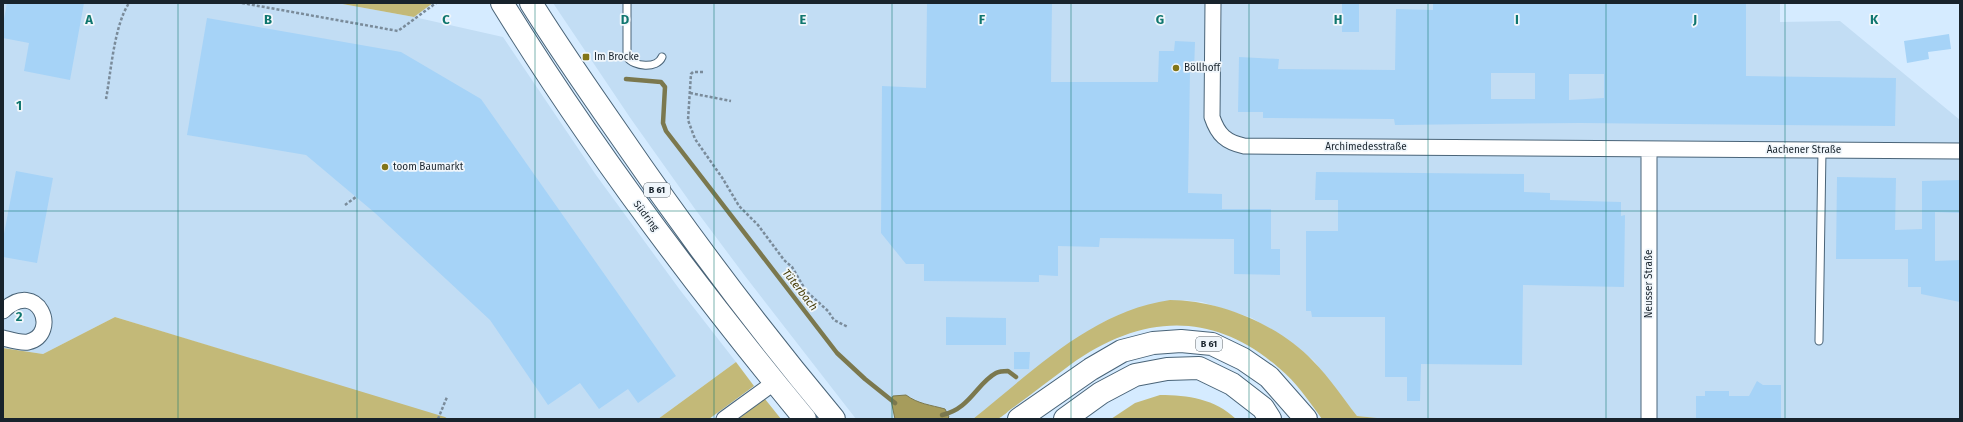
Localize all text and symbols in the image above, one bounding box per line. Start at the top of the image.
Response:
text: A [84,12,93,27]
text: B [264,12,272,27]
text: C [442,12,450,27]
text: D [621,12,630,27]
text: E [800,12,807,27]
text: F [979,12,986,27]
text: G [1156,12,1164,27]
text: H [1334,12,1342,27]
text: I [1515,12,1519,27]
text: J [1692,12,1697,27]
text: K [1870,12,1879,27]
place label: Im Brocke [594,51,639,63]
marker: Im Brocke [581,52,591,62]
place label: Böllhoff [1184,62,1221,74]
marker: Böllhoff [1171,63,1181,73]
text: 1 [16,98,22,113]
street label: Archimedesstraße [1325,141,1407,153]
street label: Aachener Straße [1767,144,1841,156]
place label: toom Baumarkt [393,161,464,173]
marker: toom Baumarkt [380,162,390,172]
road number: B 61 [644,183,670,197]
street label: Südring [631,198,662,234]
street label: Neusser Straße [1643,250,1655,318]
water label: Tüterbach [780,267,820,313]
text: 2 [16,309,23,324]
road number: B 61 [1196,337,1222,351]

